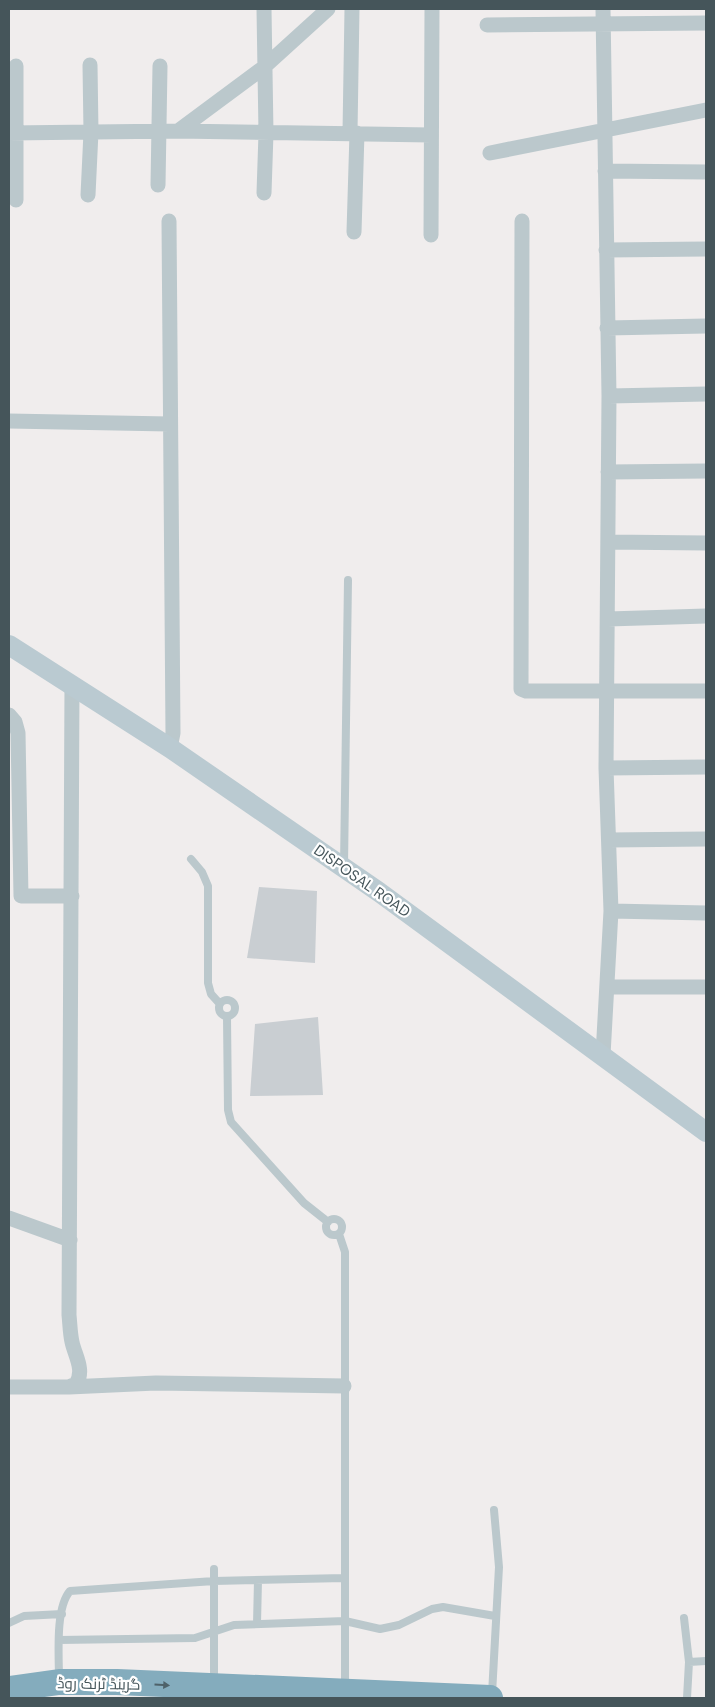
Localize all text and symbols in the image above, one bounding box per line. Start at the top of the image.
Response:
street label: DISPOSAL ROAD [310,840,414,922]
street label: گرینڈ ٹرنک روڈ [57,1673,141,1695]
one-way arrow [154,1682,170,1690]

